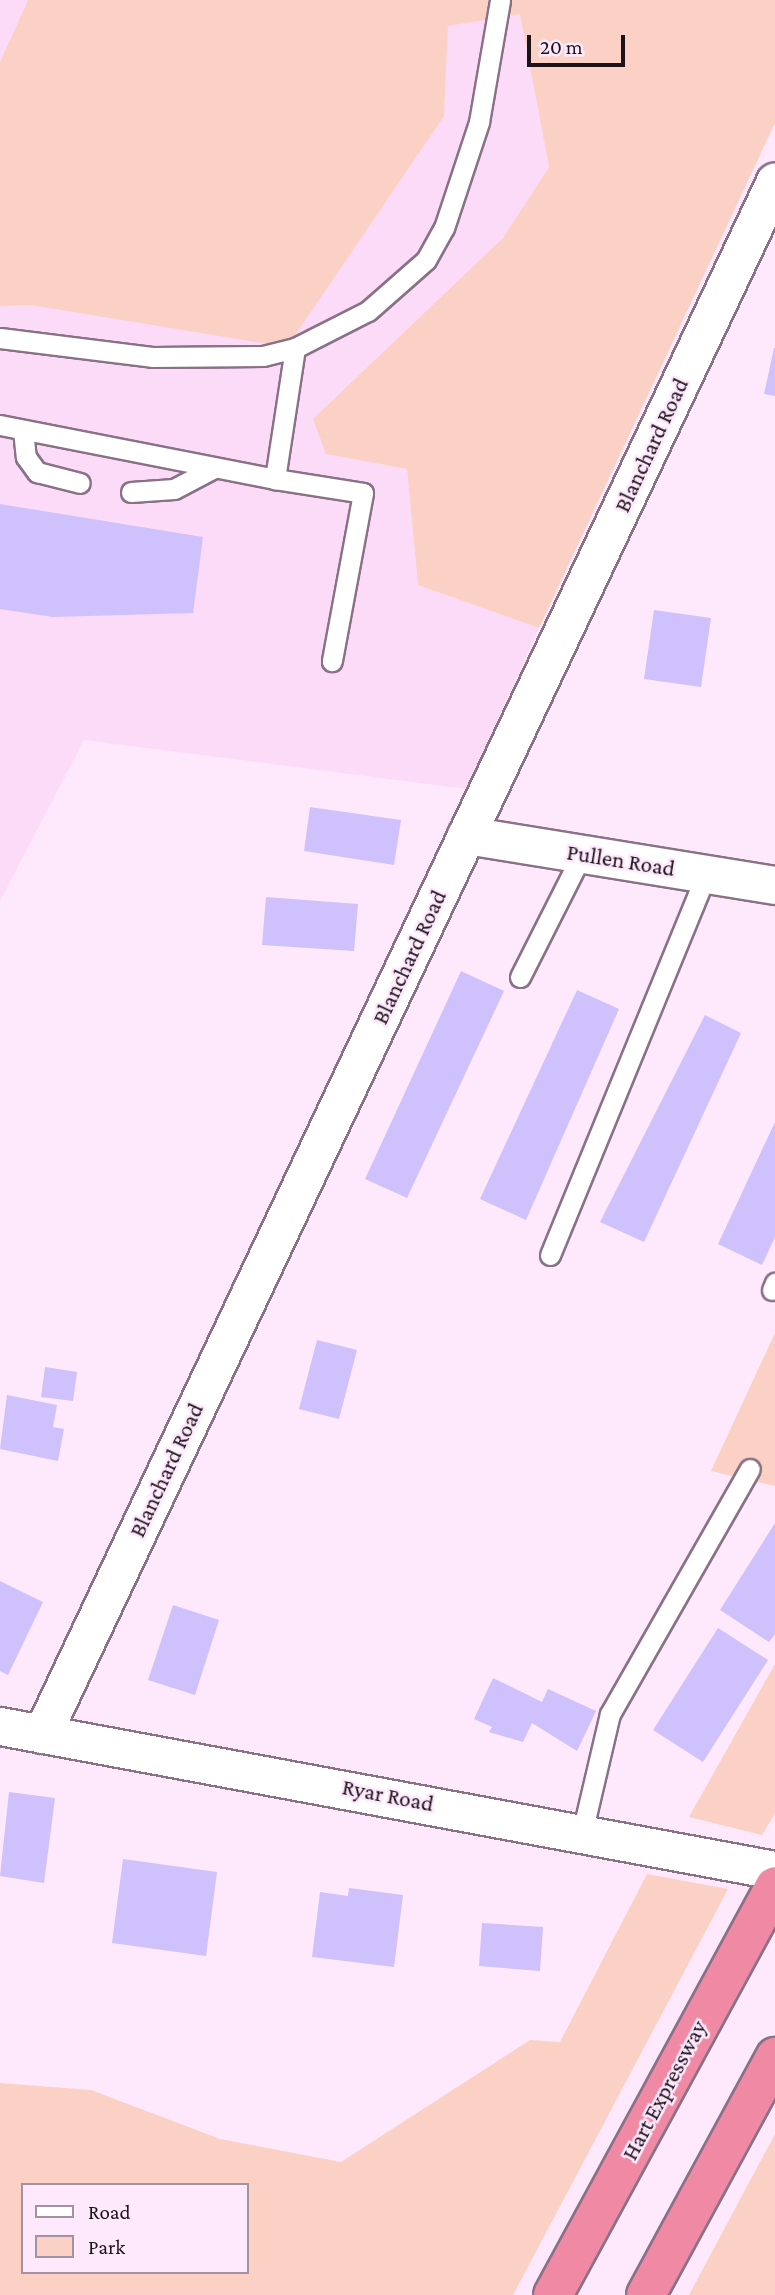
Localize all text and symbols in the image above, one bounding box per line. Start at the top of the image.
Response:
scale bar [530,21,628,65]
text: 20 m [540,35,583,59]
street label: Blanchard Road [608,374,694,516]
street label: Pullen Road [565,838,677,882]
street label: Blanchard Road [366,886,452,1028]
street label: Blanchard Road [123,1399,209,1541]
street label: Ryar Road [340,1773,436,1817]
street label: Hart Expressway [616,2015,712,2165]
legend [21,2183,248,2274]
text: Road [88,2200,131,2224]
text: Park [88,2235,125,2259]

